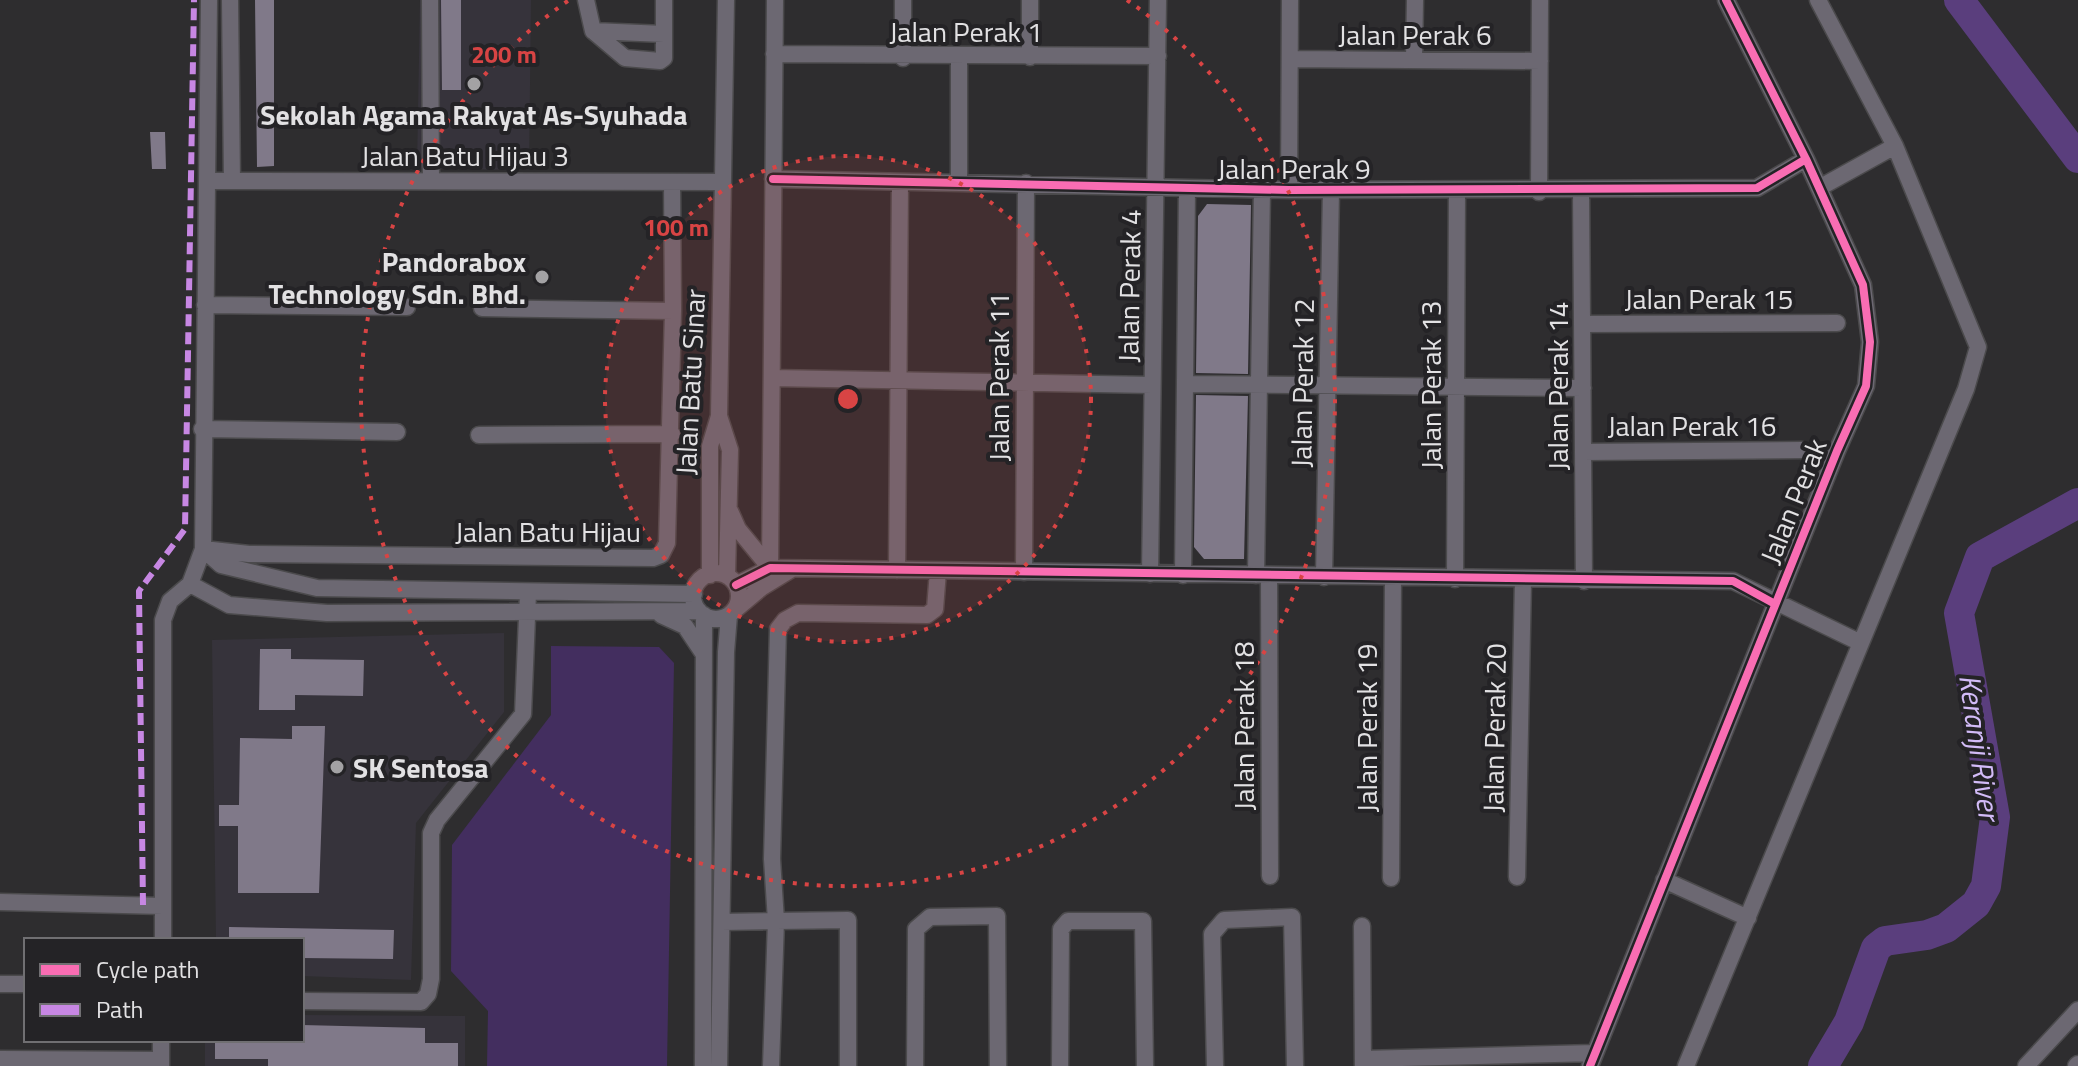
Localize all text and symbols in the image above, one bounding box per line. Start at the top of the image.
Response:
street label: Jalan Perak 1 [889,10,1043,53]
street label: Jalan Perak 6 [1338,13,1492,56]
text: 200 m [471,36,537,72]
marker: Sekolah Agama Rakyat As-Syuhada [465,75,483,93]
place label: Sekolah Agama Rakyat As-Syuhada [260,93,688,136]
street label: Jalan Batu Hijau 3 [361,134,569,177]
street label: Jalan Perak 9 [1217,147,1371,190]
text: 100 m [643,209,709,245]
street label: Jalan Perak 4 [1106,209,1152,363]
place label: Pandorabox Technology Sdn. Bhd. [269,240,526,315]
marker: Pandorabox Technology Sdn. Bhd. [533,268,551,286]
street label: Jalan Perak 15 [1624,277,1794,320]
street label: Jalan Batu Sinar [664,288,716,476]
street label: Jalan Perak 11 [977,292,1020,462]
street label: Jalan Perak 12 [1279,298,1325,468]
street label: Jalan Perak 13 [1409,300,1452,470]
street label: Jalan Perak 14 [1536,301,1579,471]
centre of rings [834,385,862,413]
street label: Jalan Perak 16 [1607,404,1777,447]
street label: Jalan Perak [1748,432,1838,570]
street label: Jalan Batu Hijau [455,510,641,553]
street label: Jalan Perak 18 [1222,641,1265,811]
street label: Jalan Perak 19 [1345,643,1388,813]
street label: Jalan Perak 20 [1471,643,1517,813]
water label: Keranji River [1947,671,2013,826]
place label: SK Sentosa [353,746,489,789]
marker: SK Sentosa [328,758,346,776]
legend [24,938,304,1042]
text: Cycle path [96,951,199,987]
text: Path [96,991,143,1027]

